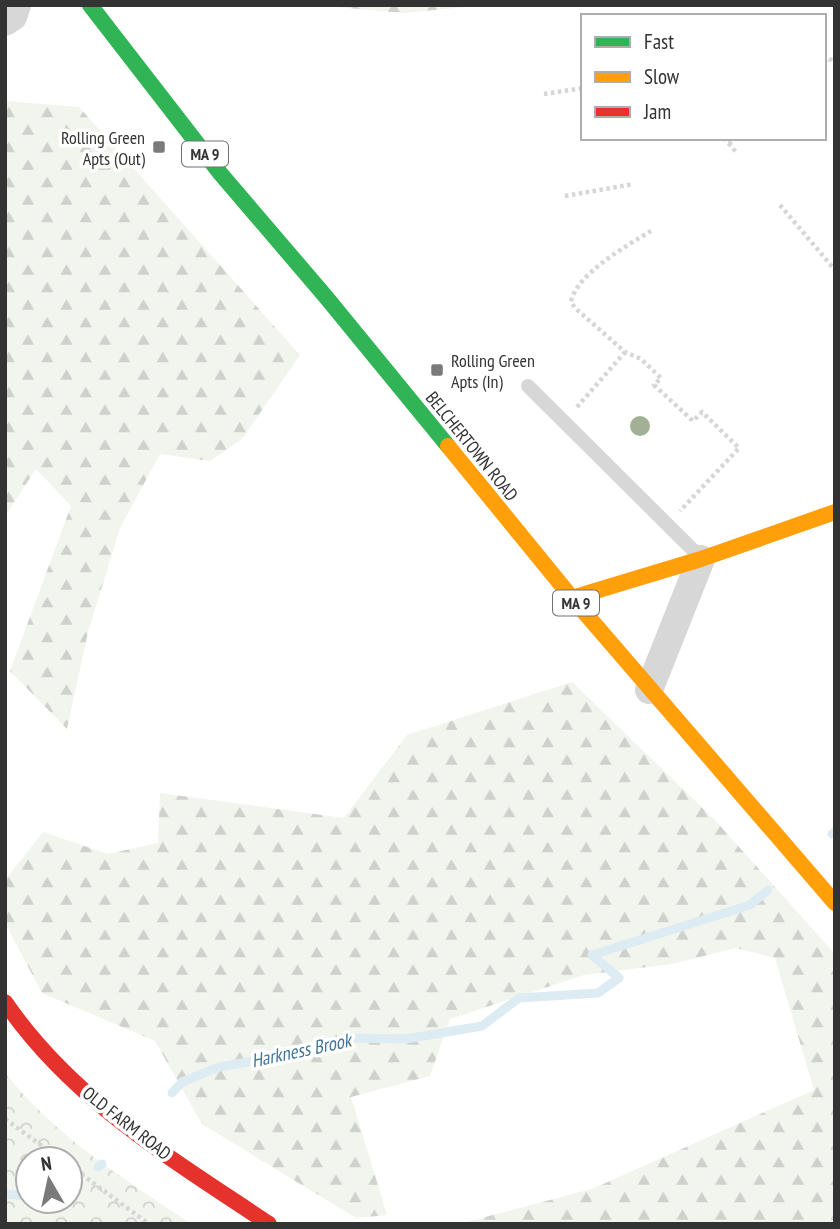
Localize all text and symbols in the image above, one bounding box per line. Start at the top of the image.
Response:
legend [581,14,826,140]
text: Fast [644,28,674,55]
text: Slow [644,63,680,90]
text: Jam [643,98,671,125]
place label: Rolling Green Apts (Out) [61,126,146,170]
marker: Rolling Green Apts (Out) [151,139,167,155]
road number: MA 9 [182,142,228,166]
place label: Rolling Green Apts (In) [451,349,535,393]
marker: Rolling Green Apts (In) [429,362,445,378]
street label: BELCHERTOWN ROAD [421,387,523,505]
road number: MA 9 [553,590,599,616]
water label: Harkness Brook [249,1027,356,1072]
street label: OLD FARM ROAD [78,1081,176,1165]
north arrow [14,1145,84,1215]
text: N [39,1151,53,1176]

